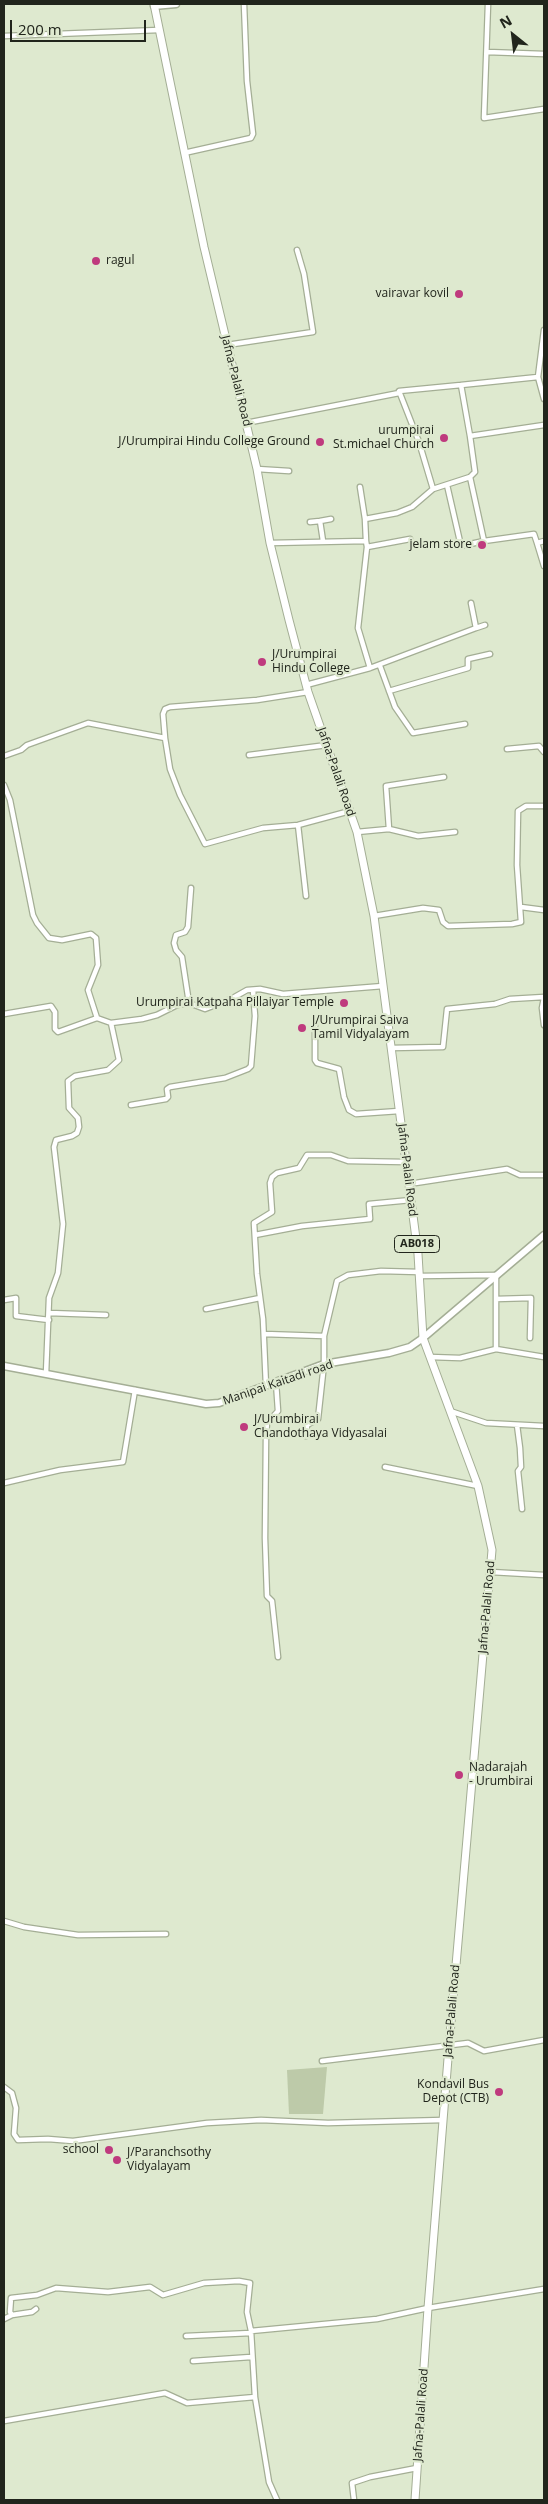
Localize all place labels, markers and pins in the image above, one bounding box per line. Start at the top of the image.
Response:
place label: ragul [106,254,134,268]
marker: ragul [90,255,102,267]
place label: vairavar kovil [375,287,449,301]
marker: vairavar kovil [453,288,465,300]
place label: urumpirai St.michael Church [333,424,434,452]
marker: urumpirai St.michael Church [438,432,450,444]
place label: J/Urumpirai Hindu College Ground [118,435,310,449]
marker: J/Urumpirai Hindu College Ground [314,436,326,448]
place label: jelam store [409,538,472,552]
marker: jelam store [476,539,488,551]
place label: J/Urumpirai Hindu College [272,648,350,676]
marker: J/Urumpirai Hindu College [256,656,268,668]
place label: Urumpirai Katpaha Pillaiyar Temple [136,996,334,1010]
marker: Urumpirai Katpaha Pillaiyar Temple [338,997,350,1009]
place label: J/Urumpirai Saiva Tamil Vidyalayam [312,1014,409,1042]
marker: J/Urumpirai Saiva Tamil Vidyalayam [296,1022,308,1034]
place label: J/Urumbirai Chandothaya Vidyasalai [254,1413,387,1441]
marker: J/Urumbirai Chandothaya Vidyasalai [238,1421,250,1433]
place label: Nadarajah - Urumbirai [469,1761,533,1789]
marker: Nadarajah - Urumbirai [453,1769,465,1781]
place label: Kondavil Bus Depot (CTB) [417,2078,489,2106]
marker: Kondavil Bus Depot (CTB) [493,2086,505,2098]
place label: school [63,2143,99,2157]
marker: school [103,2144,115,2156]
place label: J/Paranchsothy Vidyalayam [127,2146,211,2174]
marker: J/Paranchsothy Vidyalayam [111,2154,123,2166]

